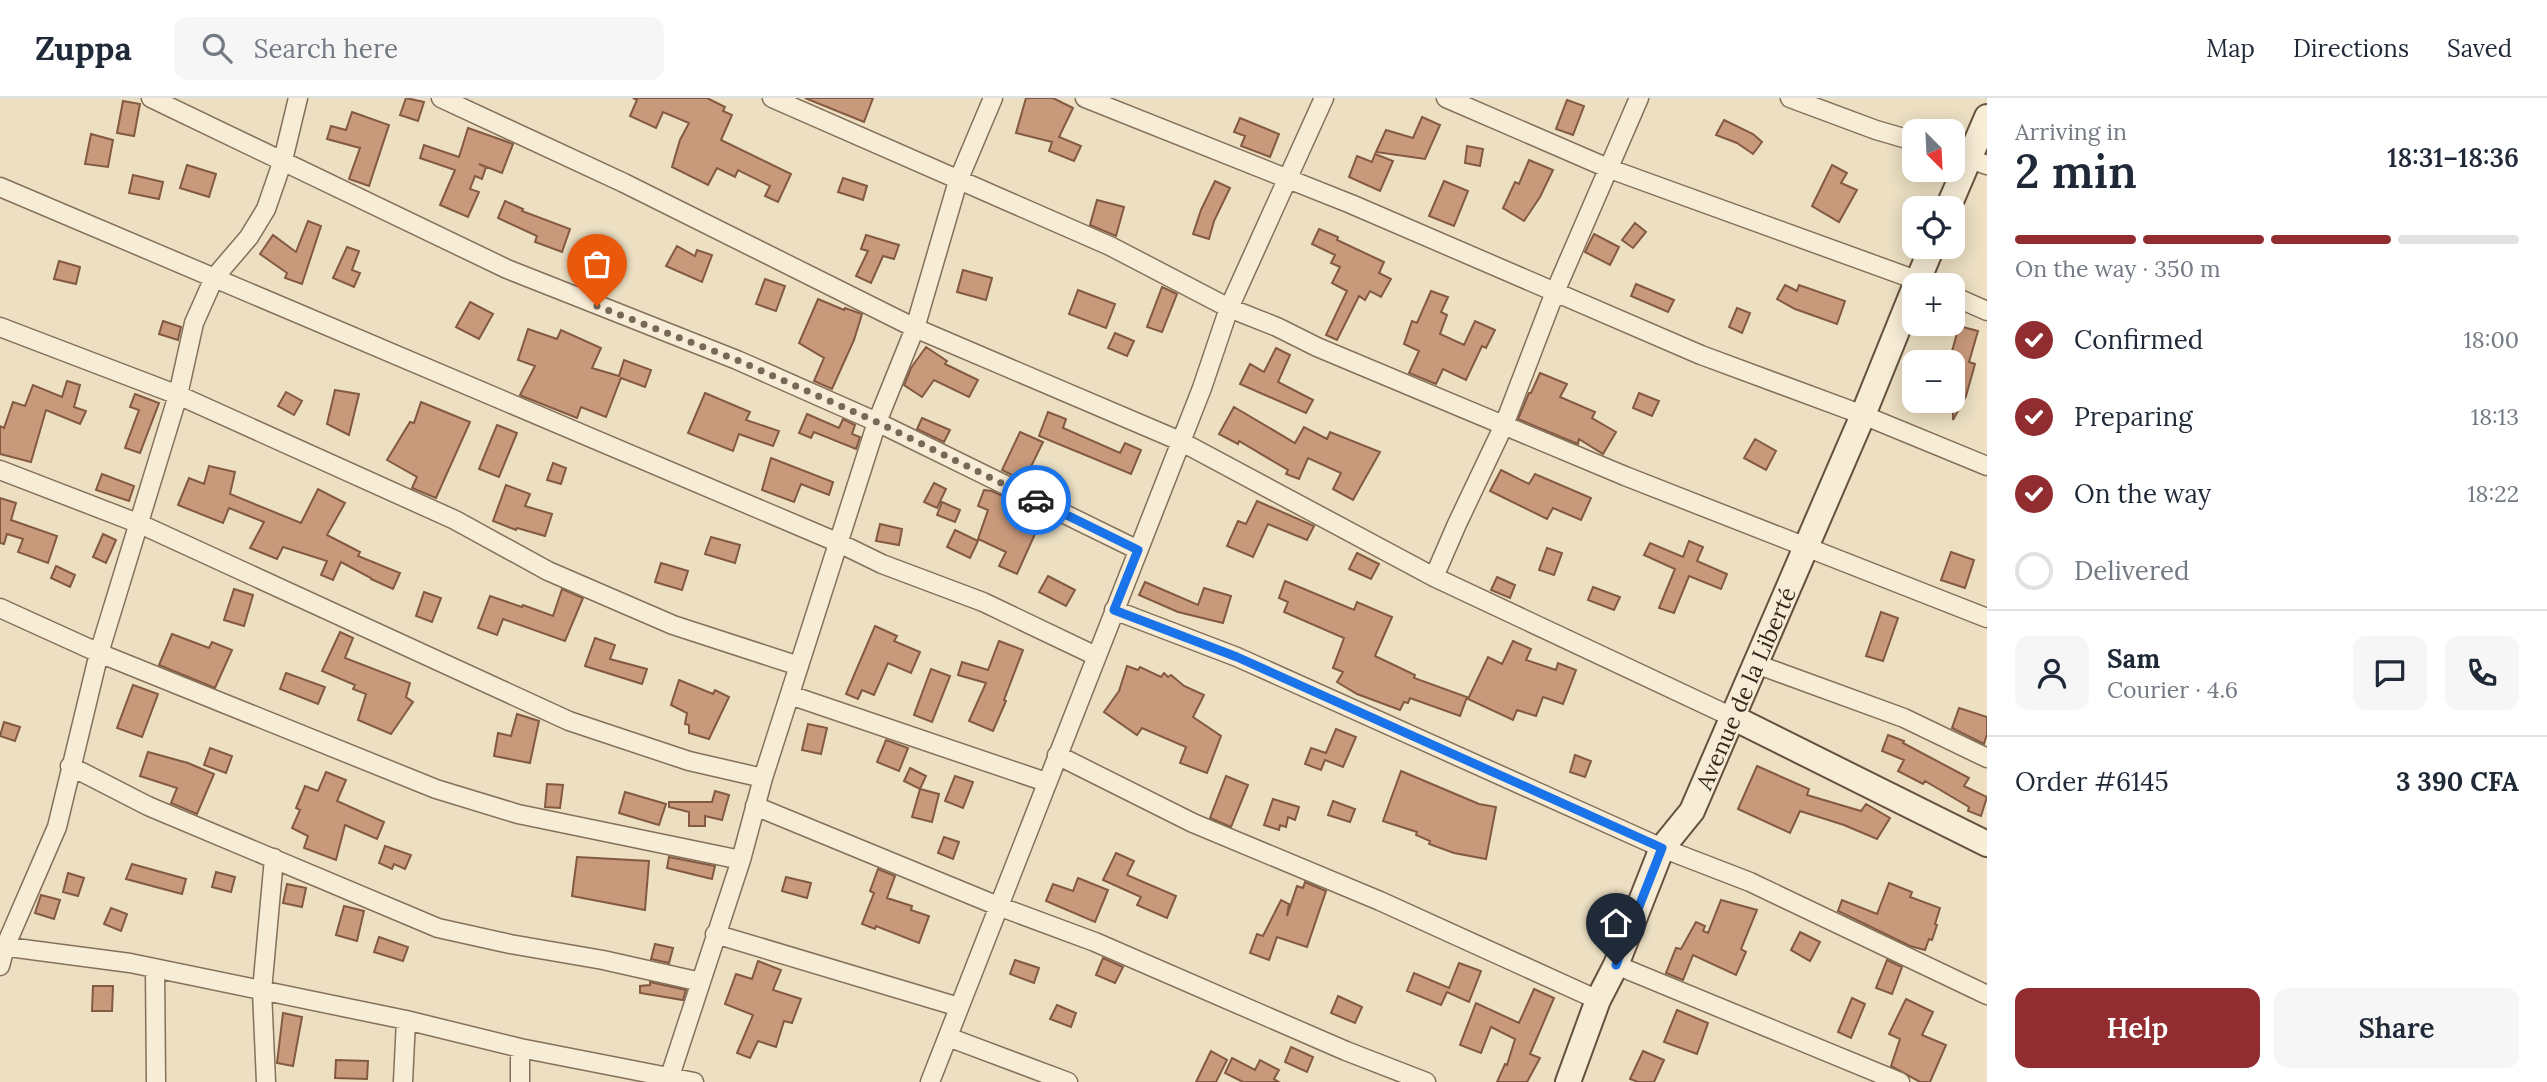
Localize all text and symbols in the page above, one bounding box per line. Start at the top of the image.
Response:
search box [174,17,664,80]
text: Zuppa [35,27,132,69]
icon: search [198,29,236,67]
text: Search here [254,32,398,65]
text: Map [2206,33,2255,64]
text: Directions [2293,33,2409,64]
text: Saved [2447,33,2512,64]
text: Arriving in [2015,117,2127,146]
north arrow [1902,119,1965,182]
map controls [1902,119,1965,413]
text: 18:31–18:36 [2387,141,2519,174]
text: 2 min [2015,142,2137,201]
button: locate [1902,196,1965,259]
pin [567,234,627,306]
icon: bag [578,245,616,283]
text: On the way · 350 m [2015,254,2221,283]
button: + [1902,273,1965,336]
icon: check [2015,321,2053,359]
text: Confirmed [2074,323,2203,356]
text: 18:00 [2463,325,2519,354]
button: − [1902,350,1965,413]
icon: check [2015,398,2053,436]
text: Preparing [2074,400,2193,433]
text: 18:13 [2471,402,2519,431]
courier [1001,465,1071,535]
icon: check [2015,475,2053,513]
text: On the way [2074,477,2211,510]
text: 18:22 [2467,479,2519,508]
icon: car [1017,481,1055,519]
text: Delivered [2074,554,2190,587]
street label: Avenue de la Liberté [1688,582,1802,795]
button: person [2015,636,2089,710]
button: chat [2353,636,2427,710]
button: phone [2445,636,2519,710]
text: Sam [2107,642,2160,675]
text: Courier · 4.6 [2107,675,2238,704]
text: Order #6145 [2015,765,2169,798]
text: 3 390 CFA [2396,765,2519,798]
pin [1586,893,1646,965]
icon: home [1597,904,1635,942]
button: Help [2015,988,2260,1068]
button: Share [2274,988,2519,1068]

